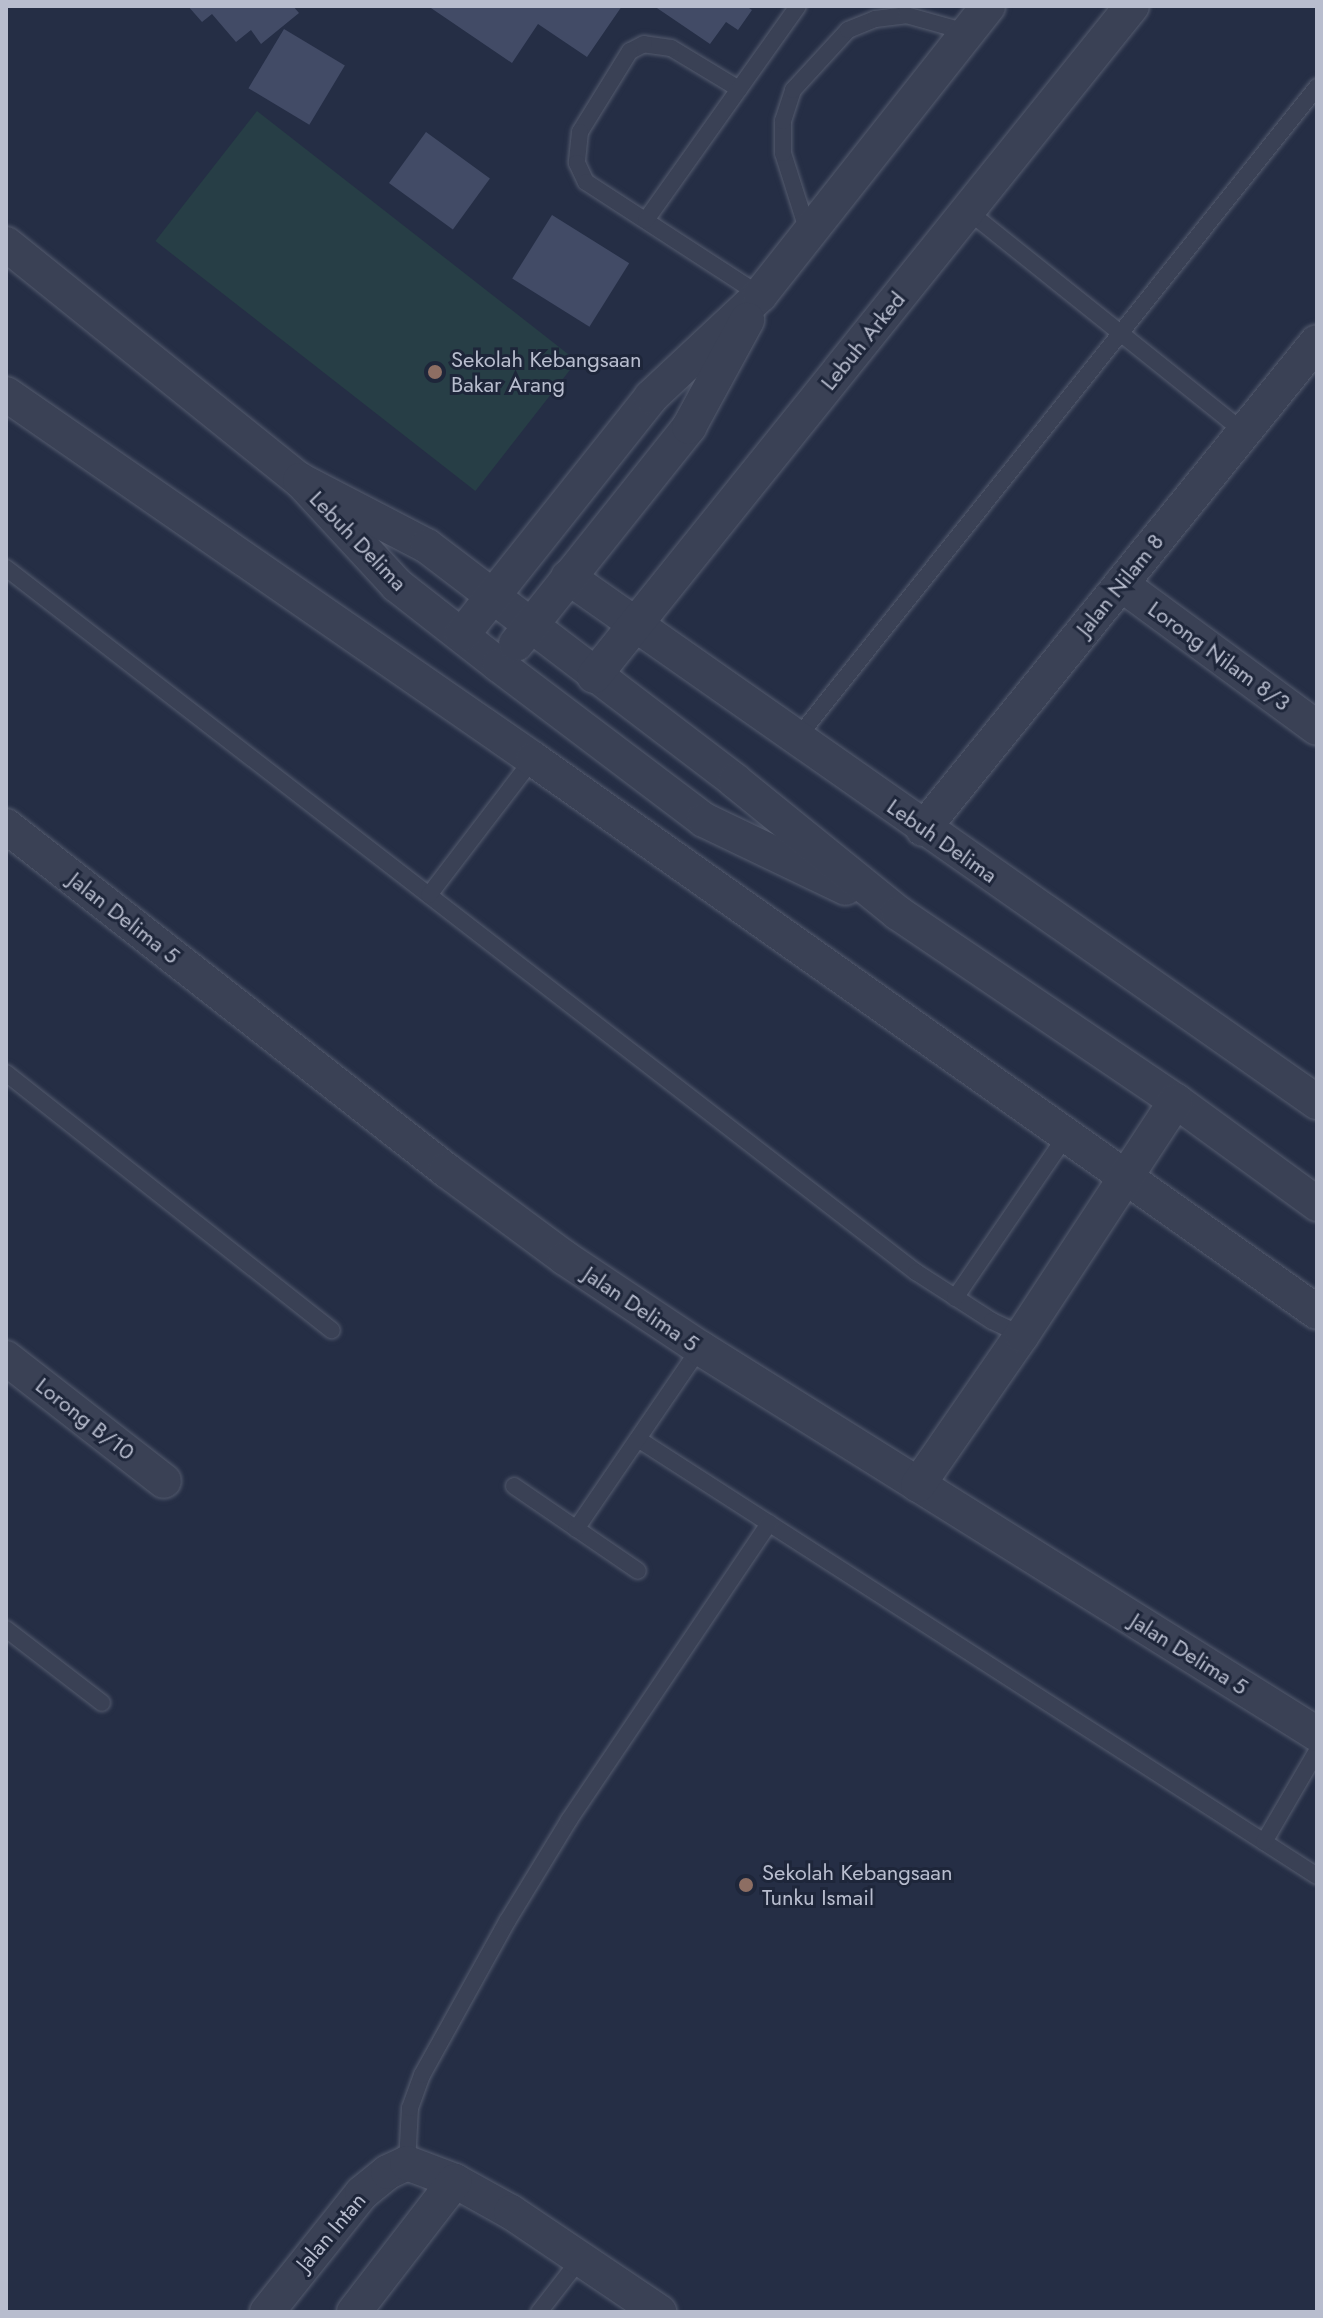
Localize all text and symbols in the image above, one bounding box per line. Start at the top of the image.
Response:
street label: Lebuh Arked [815,287,911,395]
place label: Sekolah Kebangsaan Bakar Arang [451,346,641,398]
marker: Sekolah Kebangsaan Bakar Arang [426,363,444,381]
street label: Lebuh Delima [304,486,412,596]
street label: Jalan Nilam 8 [1071,529,1169,641]
street label: Lorong Nilam 8/3 [1143,596,1295,716]
street label: Lebuh Delima [882,793,1002,889]
street label: Jalan Delima 5 [63,867,185,969]
street label: Jalan Delima 5 [578,1261,704,1357]
street label: Lorong B/10 [30,1372,140,1466]
street label: Jalan Delima 5 [1125,1607,1253,1701]
place label: Sekolah Kebangsaan Tunku Ismail [762,1859,952,1910]
marker: Sekolah Kebangsaan Tunku Ismail [737,1876,755,1894]
street label: Jalan Intan [291,2188,371,2276]

